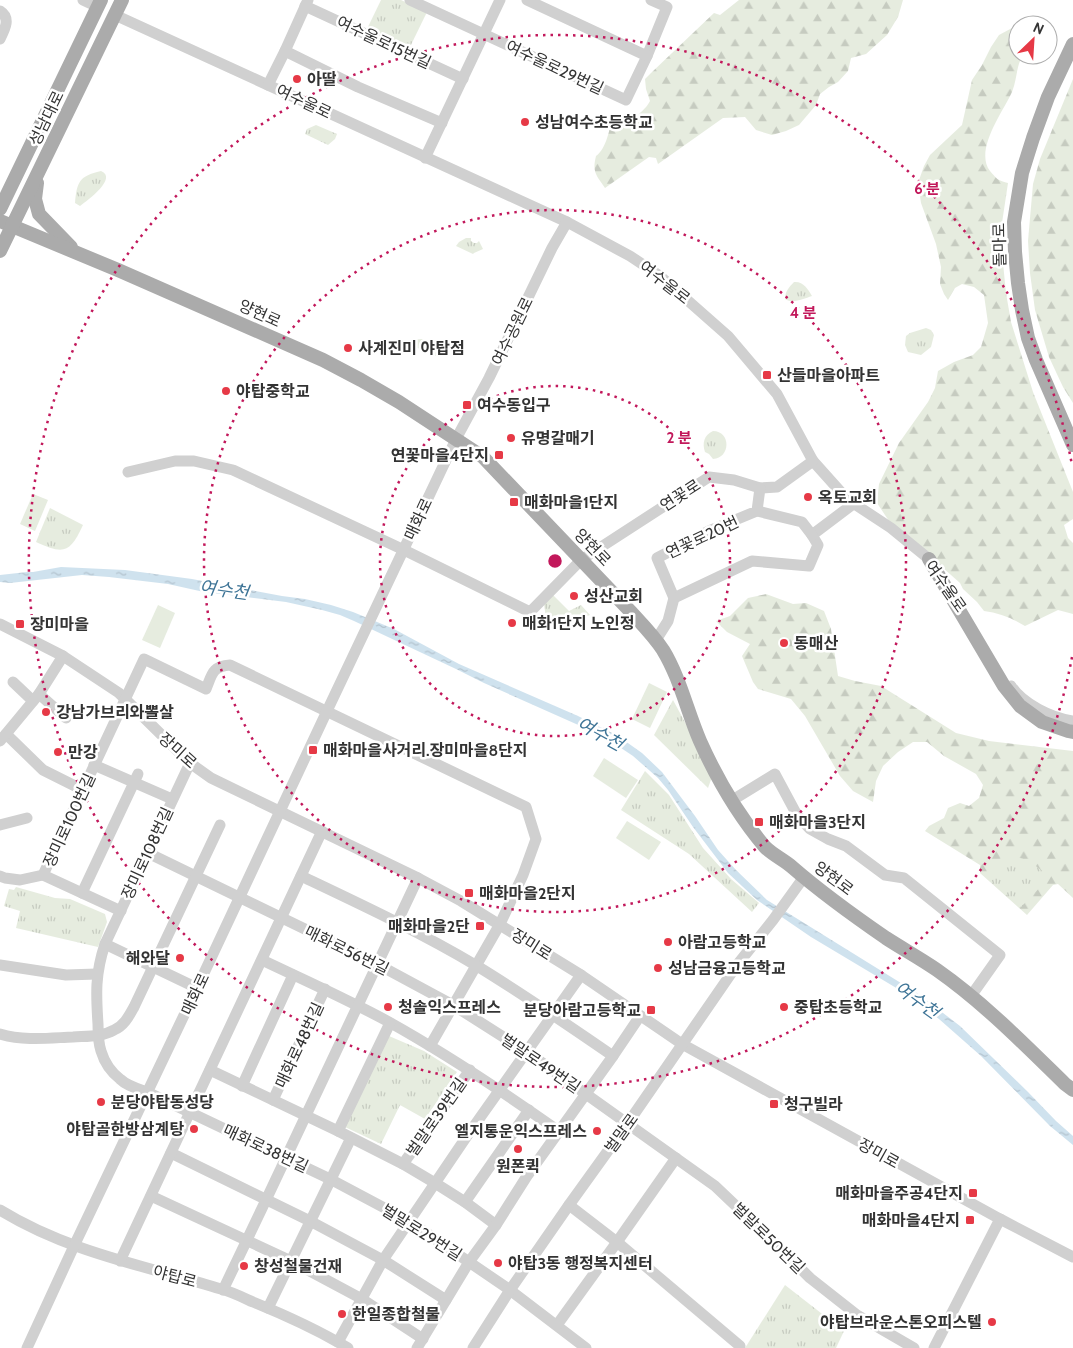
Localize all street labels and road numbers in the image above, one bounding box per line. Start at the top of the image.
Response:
street label: 여수울로15번길 [333,12,434,73]
street label: 여수울로29번길 [503,36,607,98]
street label: 여수울로 [273,80,335,123]
street label: 성남대로 [25,87,68,149]
street label: 돌마로 [990,222,1009,267]
street label: 여수울로 [636,257,694,308]
street label: 여수공원로 [488,294,537,368]
street label: 양현로 [236,296,284,331]
street label: 연꽃로 [657,475,704,515]
street label: 매화로 [401,495,437,543]
street label: 연꽃로20번 [663,512,742,563]
street label: 양현로 [570,525,615,570]
street label: 여수울로 [921,557,970,616]
street label: 장미로 [155,729,201,772]
street label: 장미로100번길 [39,770,99,870]
street label: 장미로108번길 [118,804,177,902]
street label: 양현로 [810,858,857,899]
street label: 매화로56번길 [302,922,392,979]
street label: 장미로 [508,925,556,964]
street label: 매화로 [178,970,214,1018]
street label: 매화로48번길 [271,999,328,1091]
street label: 벌말로49번길 [497,1030,584,1097]
street label: 벌말로39번길 [402,1074,470,1160]
street label: 벌말로 [601,1110,642,1157]
street label: 매화로38번길 [220,1120,311,1176]
street label: 장미로 [855,1134,903,1173]
street label: 벌말로50번길 [728,1199,809,1278]
street label: 벌말로29번길 [378,1200,465,1265]
street label: 야탑로 [151,1262,199,1291]

